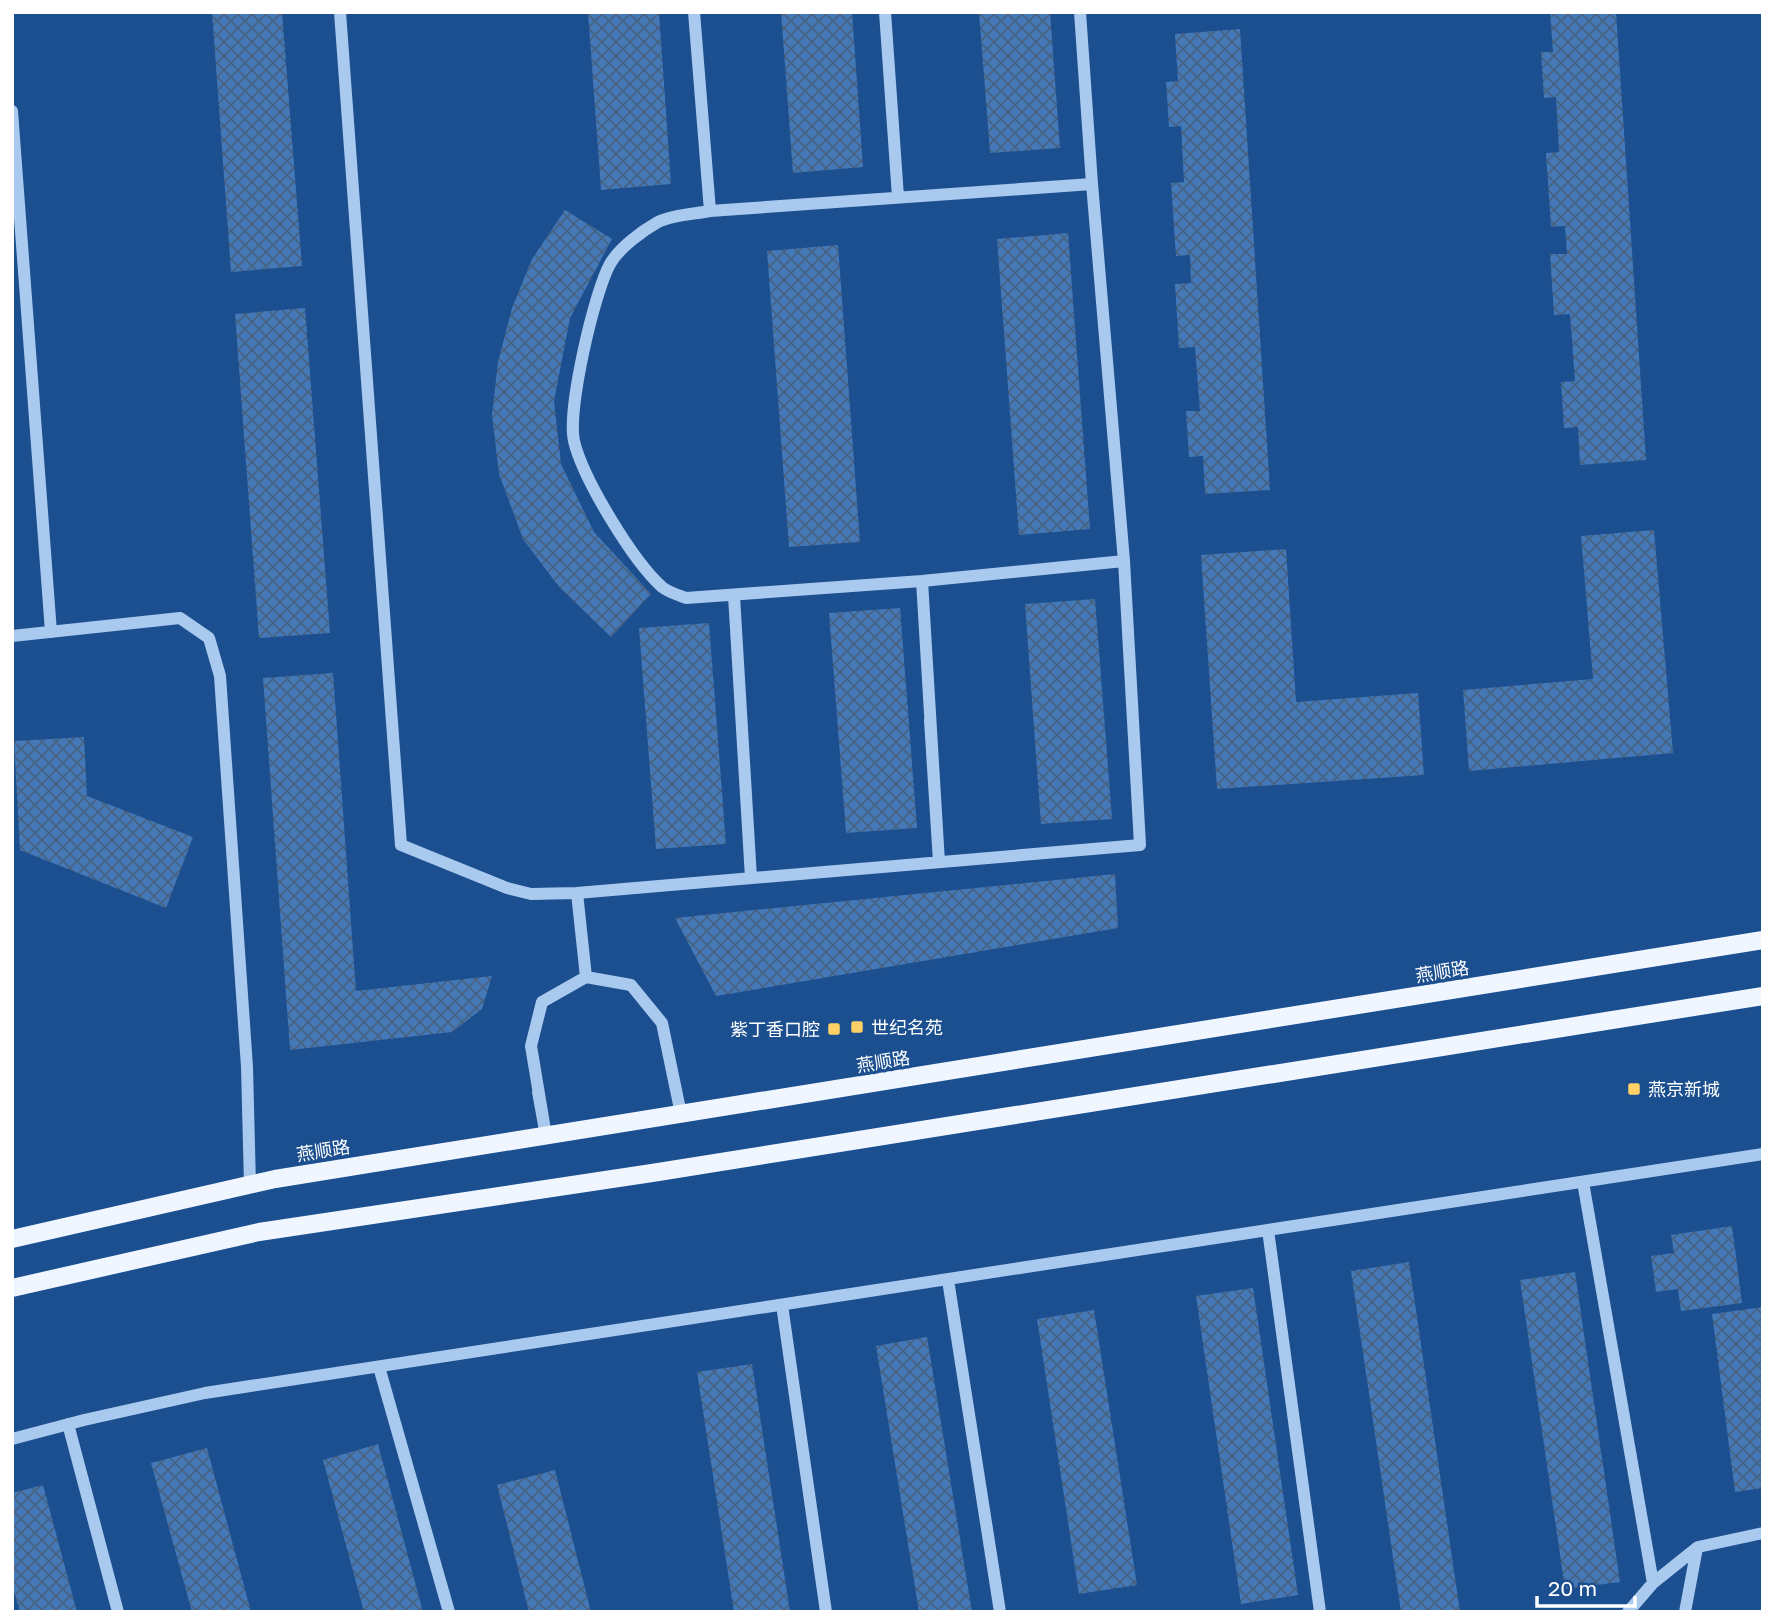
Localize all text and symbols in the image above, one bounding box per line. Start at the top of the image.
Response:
street label: 燕顺路 [1414,956,1470,986]
place label: 世纪名苑 [871,1016,943,1038]
place label: 紫丁香口腔 [730,1018,820,1040]
marker: 世纪名苑 [849,1019,865,1035]
marker: 紫丁香口腔 [826,1021,842,1037]
street label: 燕顺路 [855,1046,911,1076]
place label: 燕京新城 [1648,1078,1720,1100]
marker: 燕京新城 [1626,1081,1642,1097]
street label: 燕顺路 [295,1135,351,1165]
scale bar [1537,1564,1635,1608]
text: 20 m [1548,1575,1597,1601]

